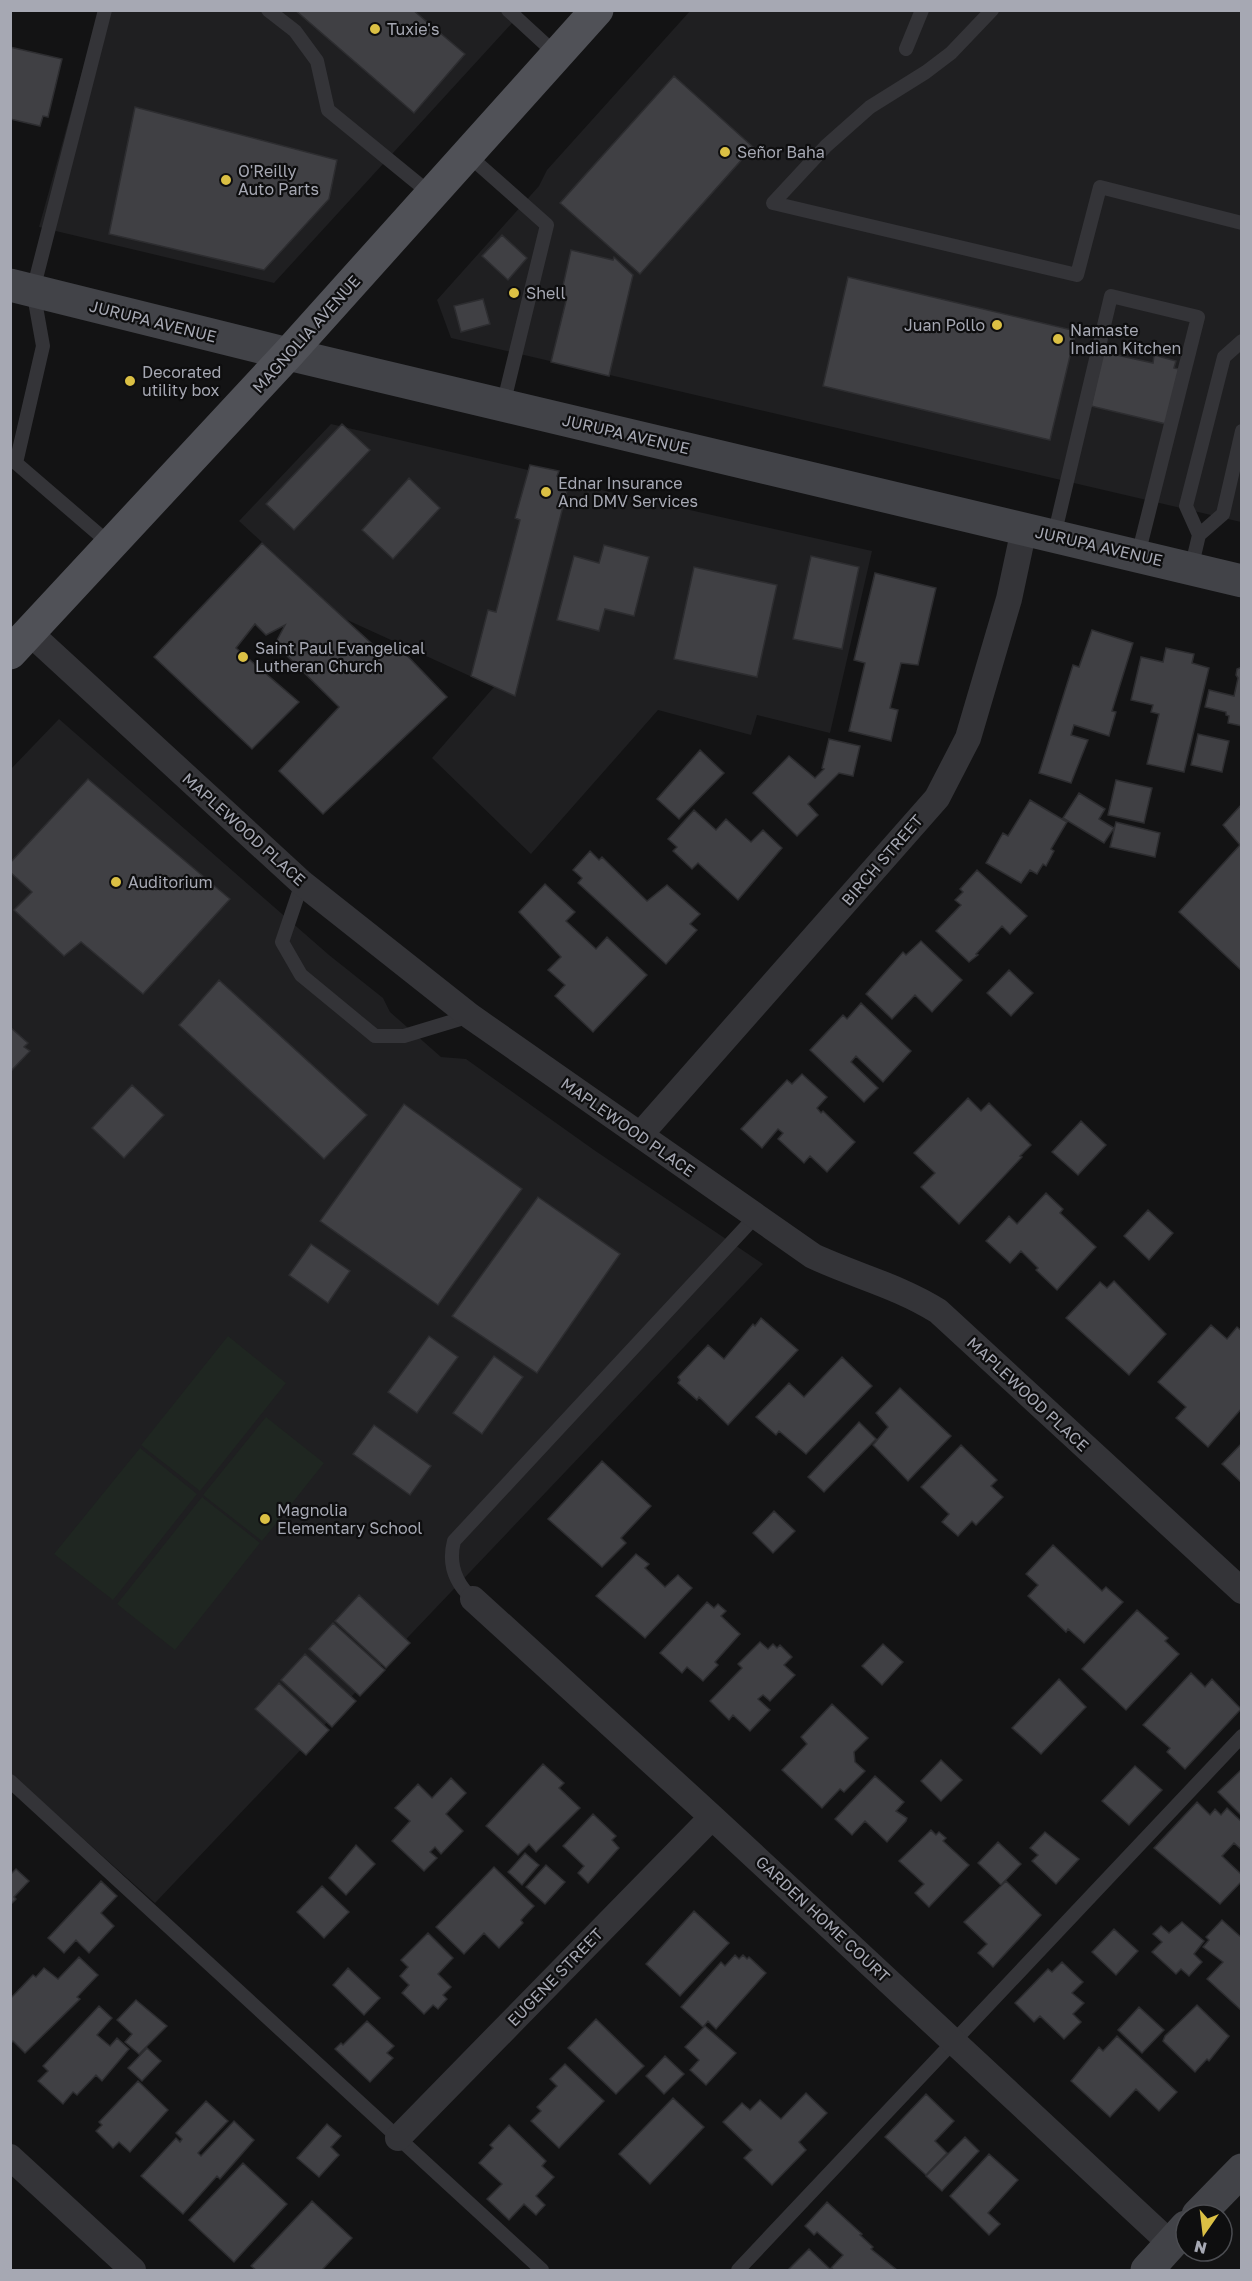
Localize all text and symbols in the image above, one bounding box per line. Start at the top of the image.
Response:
place label: Tuxie's [387,19,439,39]
marker: Tuxie's [368,22,382,36]
place label: Señor Baha [737,142,825,162]
marker: Señor Baha [718,145,732,159]
place label: O'Reilly Auto Parts [238,161,319,199]
marker: O'Reilly Auto Parts [219,173,233,187]
street label: MAGNOLIA AVENUE [248,271,364,397]
place label: Shell [526,283,566,303]
marker: Shell [507,286,521,300]
street label: JURUPA AVENUE [87,296,219,346]
place label: Juan Pollo [904,315,985,335]
marker: Juan Pollo [990,318,1004,332]
place label: Namaste Indian Kitchen [1070,320,1181,358]
marker: Namaste Indian Kitchen [1051,332,1065,346]
place label: Decorated utility box [142,362,221,400]
marker: Decorated utility box [123,374,137,388]
street label: JURUPA AVENUE [560,410,692,458]
place label: Ednar Insurance And DMV Services [558,473,698,511]
marker: Ednar Insurance And DMV Services [539,485,553,499]
street label: JURUPA AVENUE [1033,522,1165,570]
place label: Saint Paul Evangelical Lutheran Church [255,638,425,676]
marker: Saint Paul Evangelical Lutheran Church [236,650,250,664]
street label: MAPLEWOOD PLACE [178,768,310,890]
street label: BIRCH STREET [837,810,927,910]
place label: Auditorium [128,872,213,892]
marker: Auditorium [109,875,123,889]
street label: MAPLEWOOD PLACE [557,1073,699,1181]
street label: MAPLEWOOD PLACE [963,1332,1093,1456]
place label: Magnolia Elementary School [277,1500,422,1538]
marker: Magnolia Elementary School [258,1512,272,1526]
street label: GARDEN HOME COURT [752,1852,894,1986]
street label: EUGENE STREET [503,1924,607,2030]
north arrow [1174,2203,1234,2263]
text: N [1192,2236,1209,2259]

